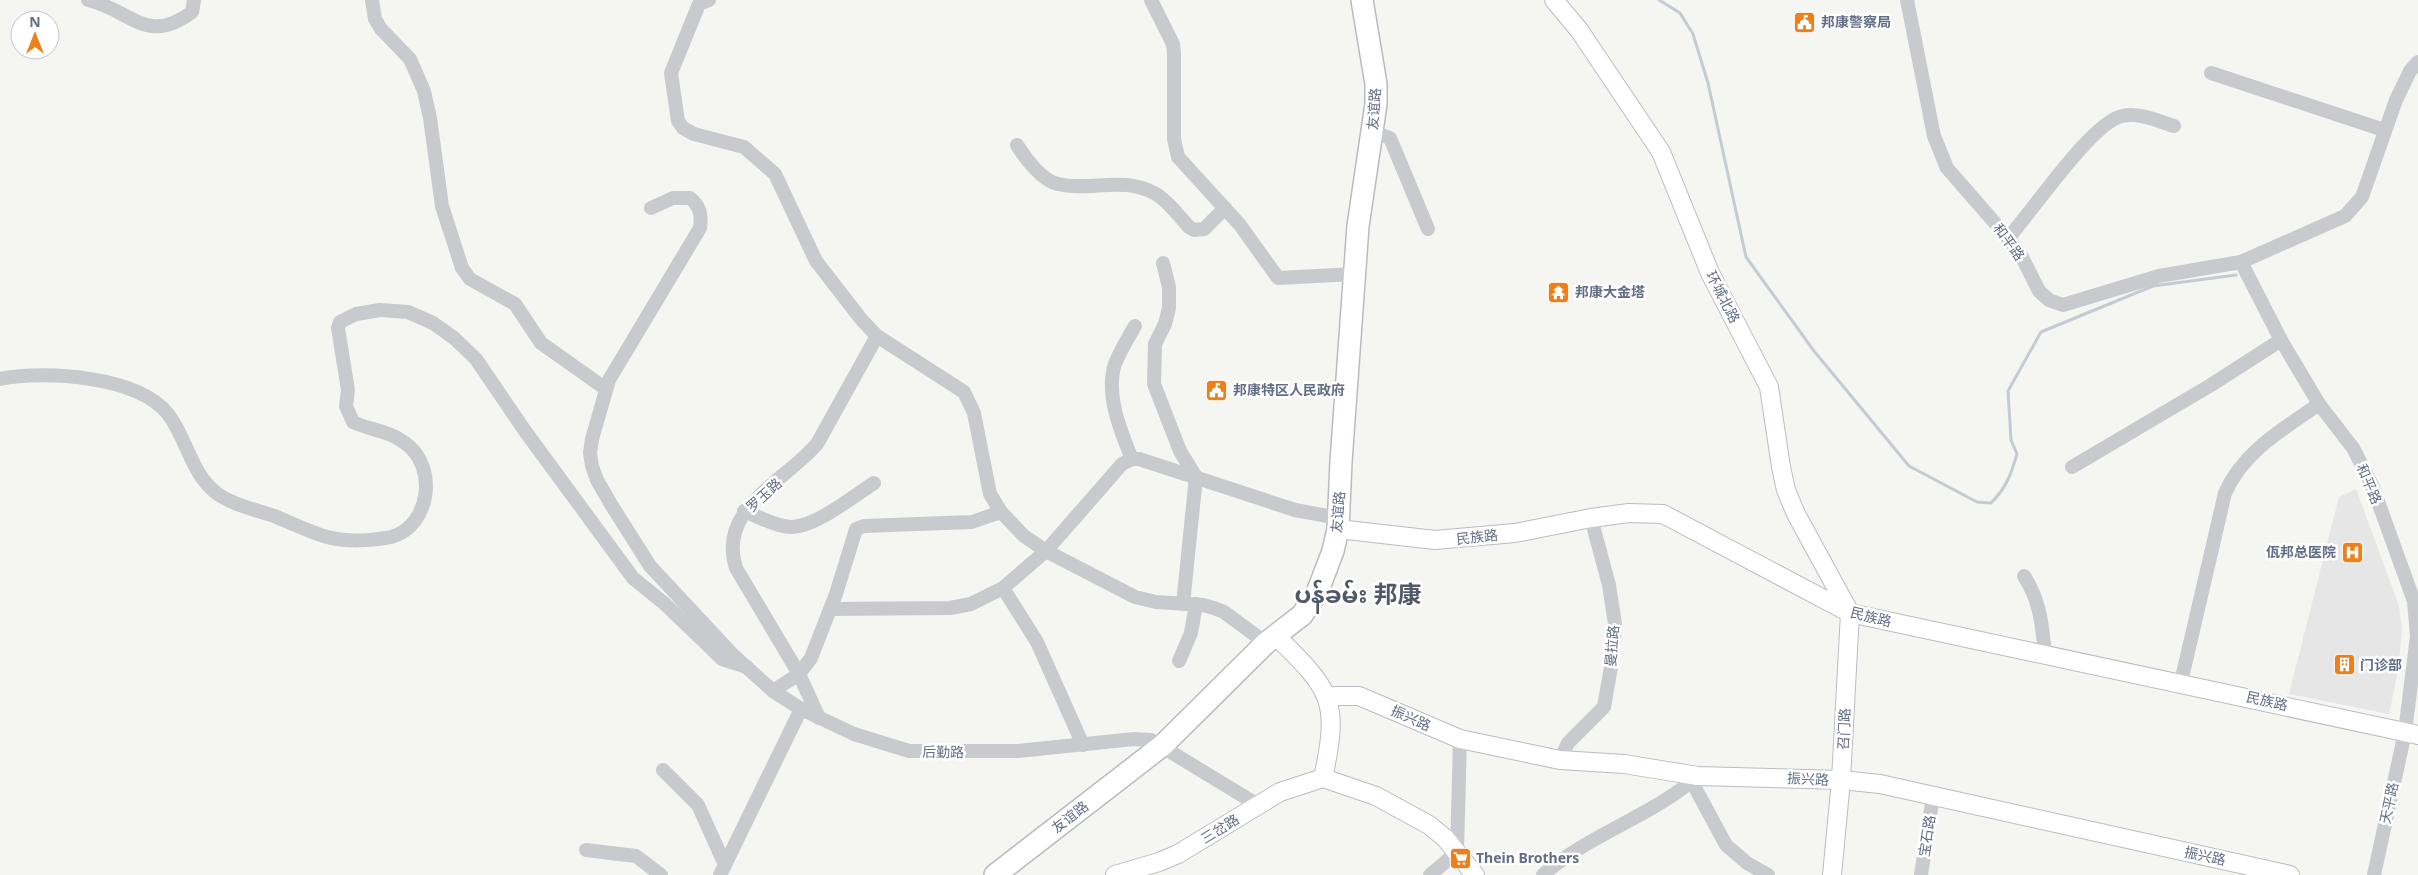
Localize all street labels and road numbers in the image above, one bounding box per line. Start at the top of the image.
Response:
street label: 友谊路 [1363,87,1384,131]
street label: 和平路 [1989,219,2029,264]
street label: 环城北路 [1702,268,1745,326]
street label: 和平路 [2353,461,2386,507]
street label: 罗玉路 [742,474,786,516]
street label: 友谊路 [1326,490,1349,534]
street label: 民族路 [1455,525,1499,548]
street label: 民族路 [1848,602,1894,631]
street label: 曼拉路 [1600,624,1623,668]
street label: 民族路 [2245,687,2290,714]
street label: 振兴路 [1388,700,1434,735]
street label: 召门路 [1833,708,1854,750]
street label: 后勤路 [922,742,964,761]
street label: 振兴路 [1787,768,1829,789]
street label: 天平路 [2375,780,2402,825]
street label: 友谊路 [1047,796,1092,837]
street label: 三岔路 [1197,809,1243,848]
street label: 宝石路 [1914,814,1939,858]
street label: 振兴路 [2183,842,2228,869]

